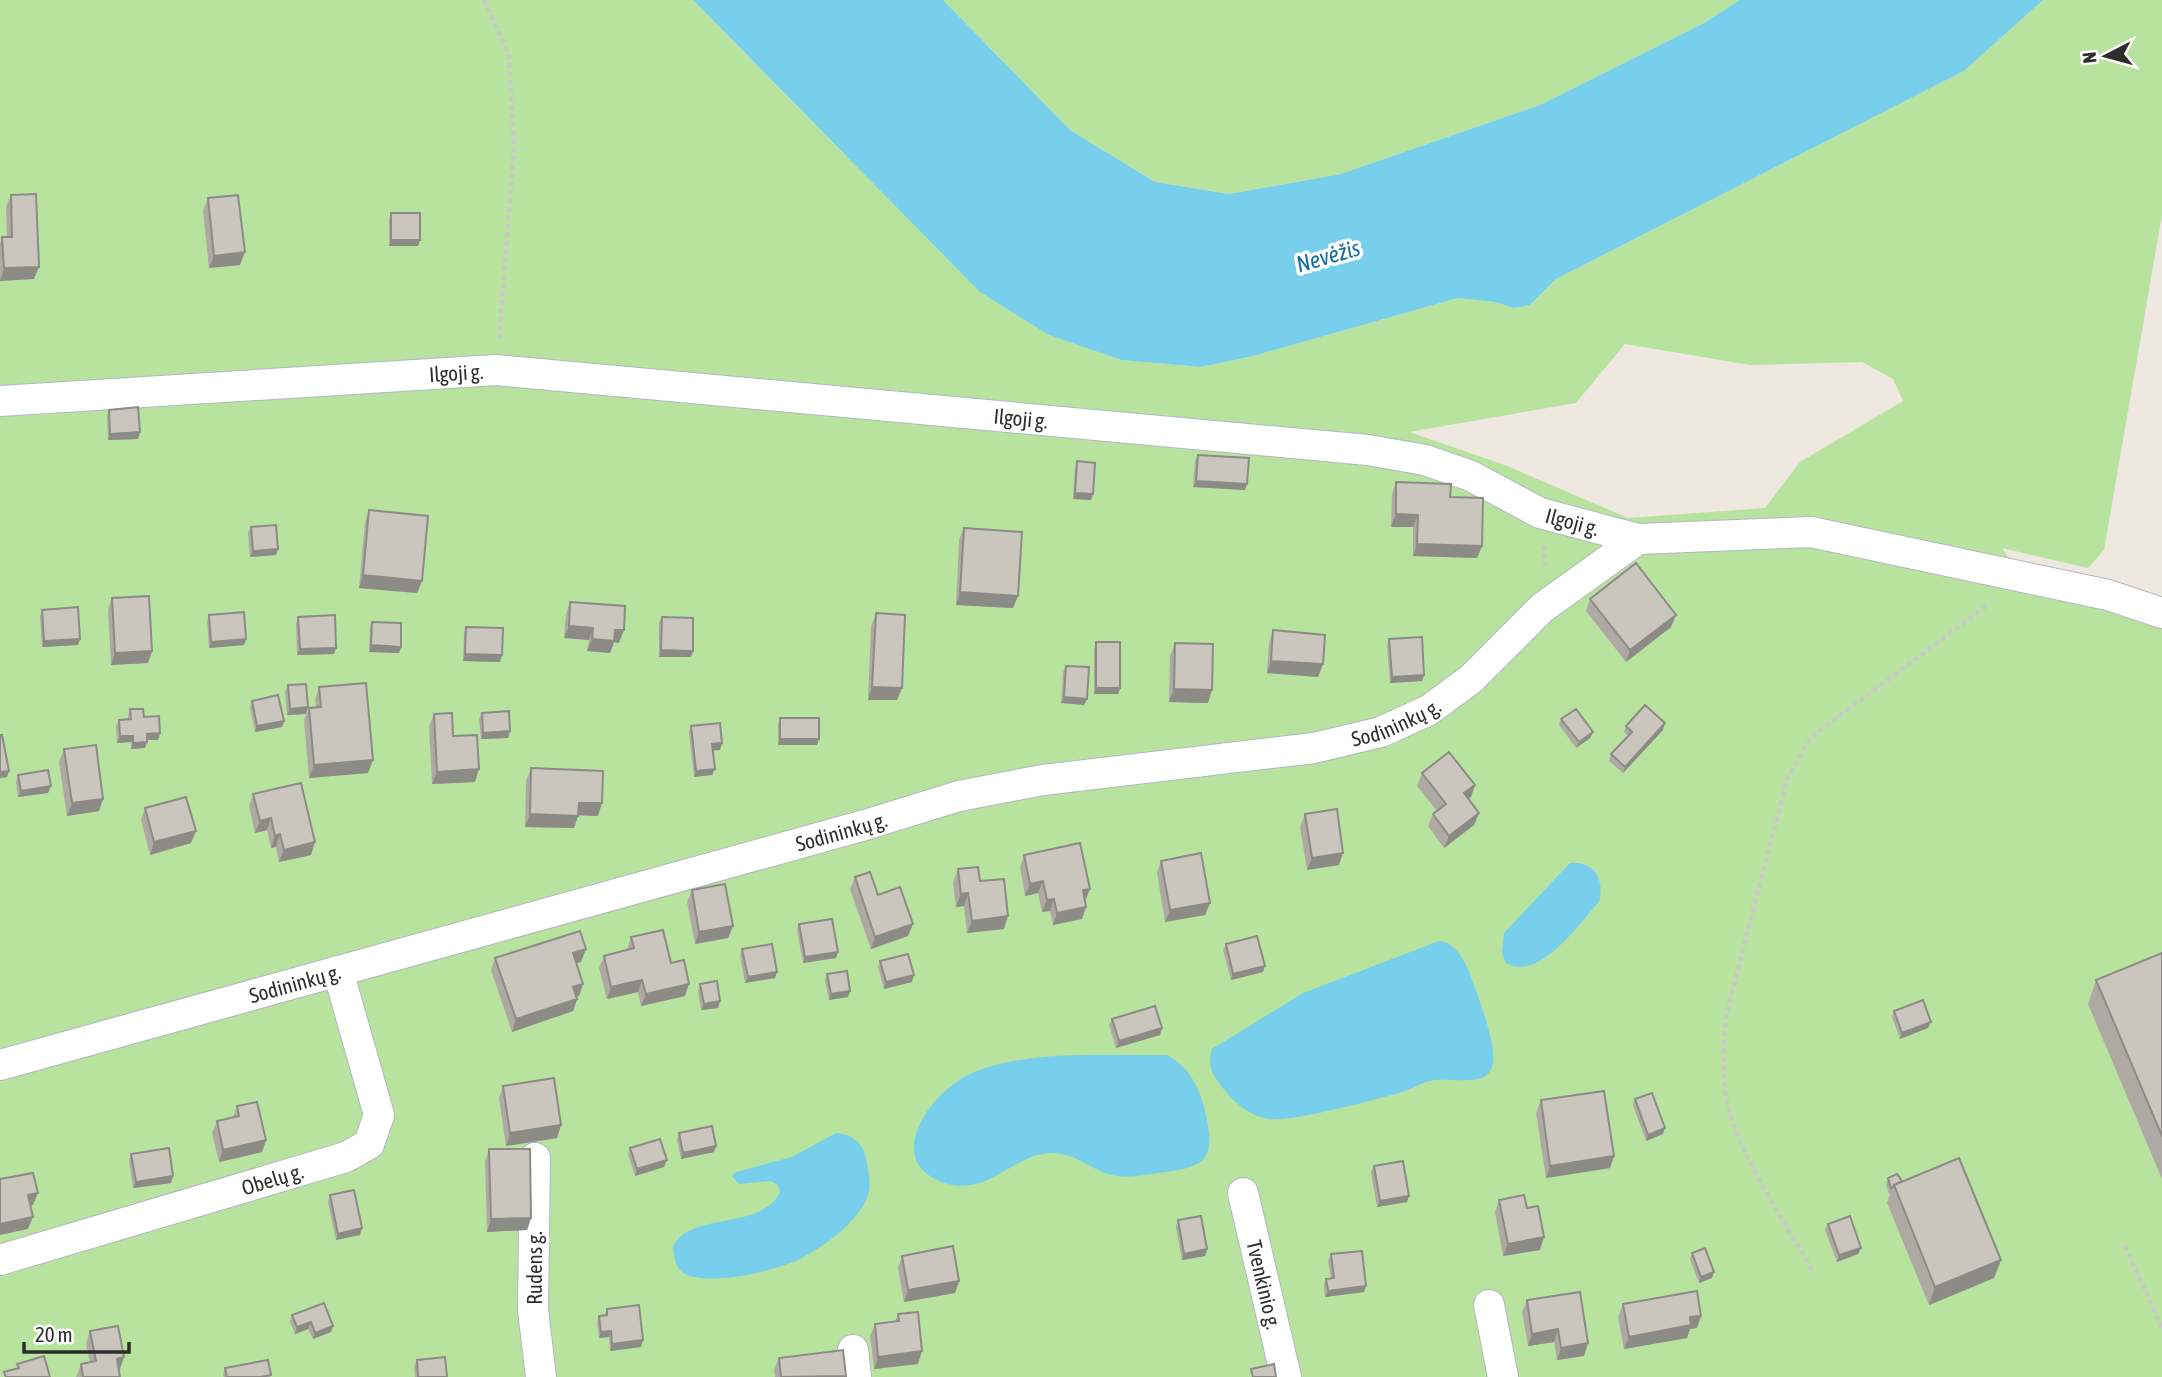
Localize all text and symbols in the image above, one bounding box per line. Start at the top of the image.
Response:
north arrow [2071,21,2141,91]
text: N [2078,51,2101,65]
water label: Nevėžis [1293,235,1363,277]
street label: Ilgoji g. [428,359,484,386]
street label: Ilgoji g. [993,404,1049,433]
street label: Ilgoji g. [1543,503,1602,540]
street label: Sodininkų g. [1349,694,1445,751]
street label: Sodininkų g. [793,807,890,856]
street label: Sodininkų g. [246,959,343,1007]
street label: Obelų g. [238,1158,306,1199]
street label: Rudens g. [522,1231,546,1305]
street label: Tvenkinio g. [1242,1238,1286,1331]
scale bar [24,1310,130,1354]
text: 20 m [35,1322,73,1346]

